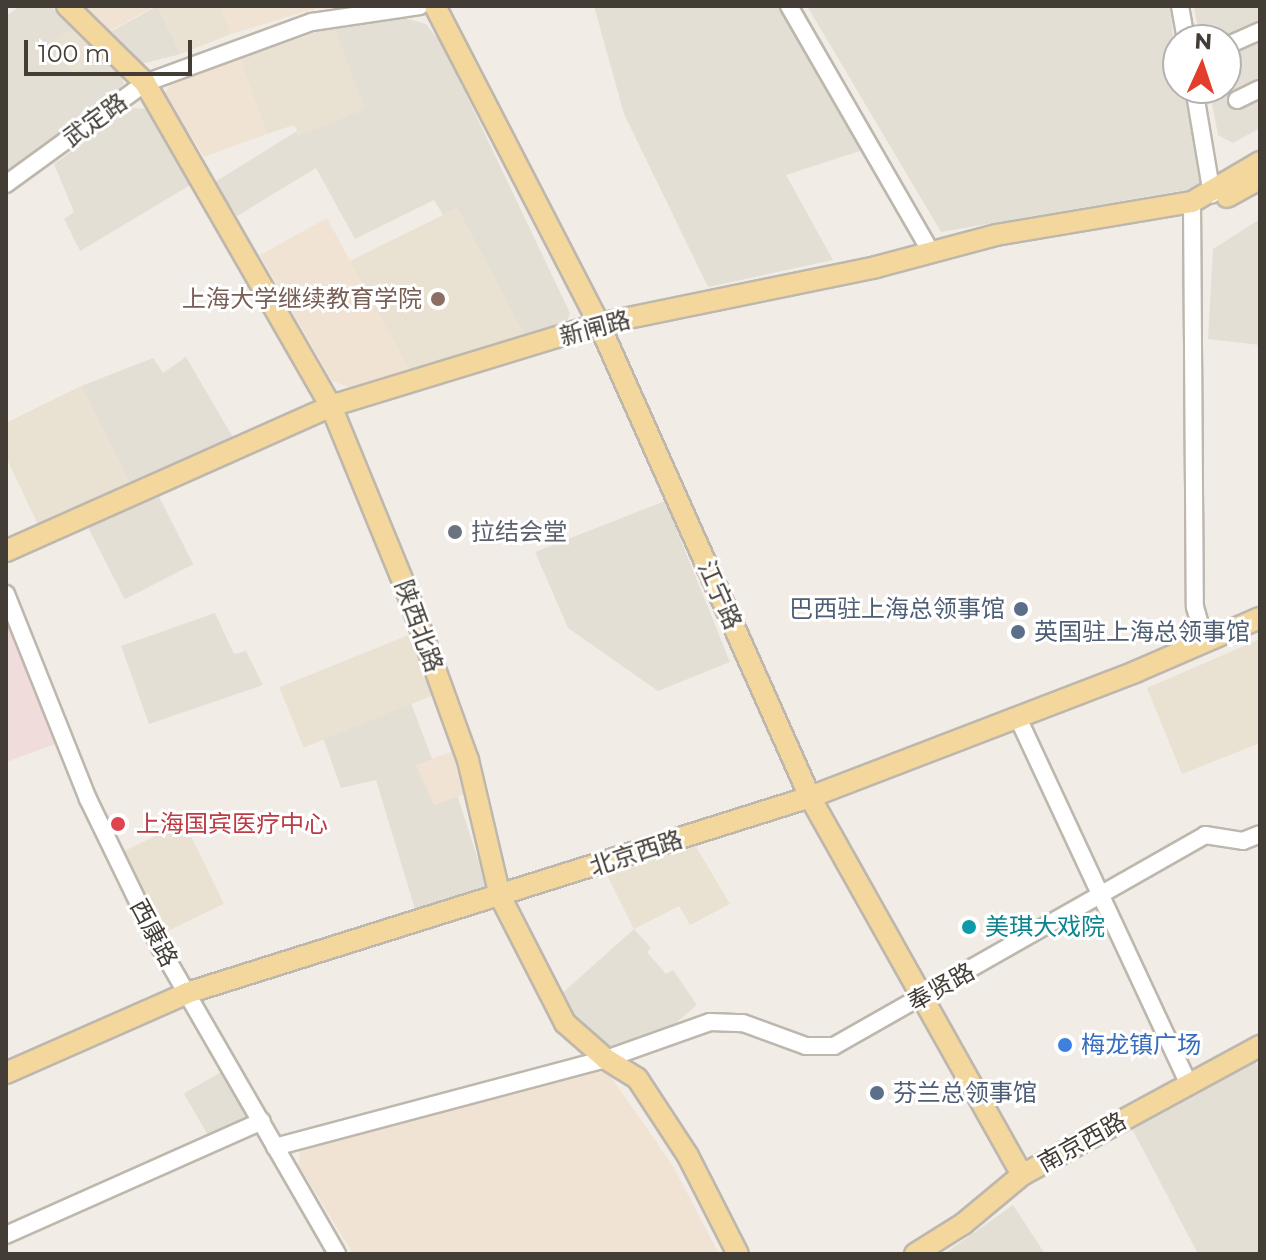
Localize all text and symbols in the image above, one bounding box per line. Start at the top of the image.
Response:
scale bar [28,24,196,74]
north arrow [1162,24,1242,104]
text: N [1194,28,1213,55]
text: 100 m [38,39,110,68]
street label: 武定路 [57,87,133,153]
place label: 上海大学继续教育学院 [182,285,422,313]
marker: 上海大学继续教育学院 [429,290,447,308]
street label: 新闸路 [556,305,634,351]
place label: 拉结会堂 [471,518,567,546]
marker: 拉结会堂 [446,523,464,541]
street label: 江宁路 [692,556,748,634]
street label: 陕西北路 [389,576,449,676]
place label: 巴西驻上海总领事馆 [789,595,1005,623]
marker: 巴西驻上海总领事馆 [1012,600,1030,618]
place label: 英国驻上海总领事馆 [1034,618,1250,646]
marker: 英国驻上海总领事馆 [1009,623,1027,641]
place label: 上海国宾医疗中心 [136,810,328,838]
marker: 上海国宾医疗中心 [107,813,129,835]
street label: 北京西路 [586,824,686,882]
street label: 西康路 [124,894,184,972]
place label: 美琪大戏院 [985,913,1105,941]
marker: 美琪大戏院 [960,918,978,936]
street label: 奉贤路 [903,957,979,1017]
place label: 梅龙镇广场 [1081,1031,1201,1059]
marker: 梅龙镇广场 [1056,1036,1074,1054]
place label: 芬兰总领事馆 [893,1079,1037,1107]
marker: 芬兰总领事馆 [868,1084,886,1102]
street label: 南京西路 [1033,1106,1131,1178]

